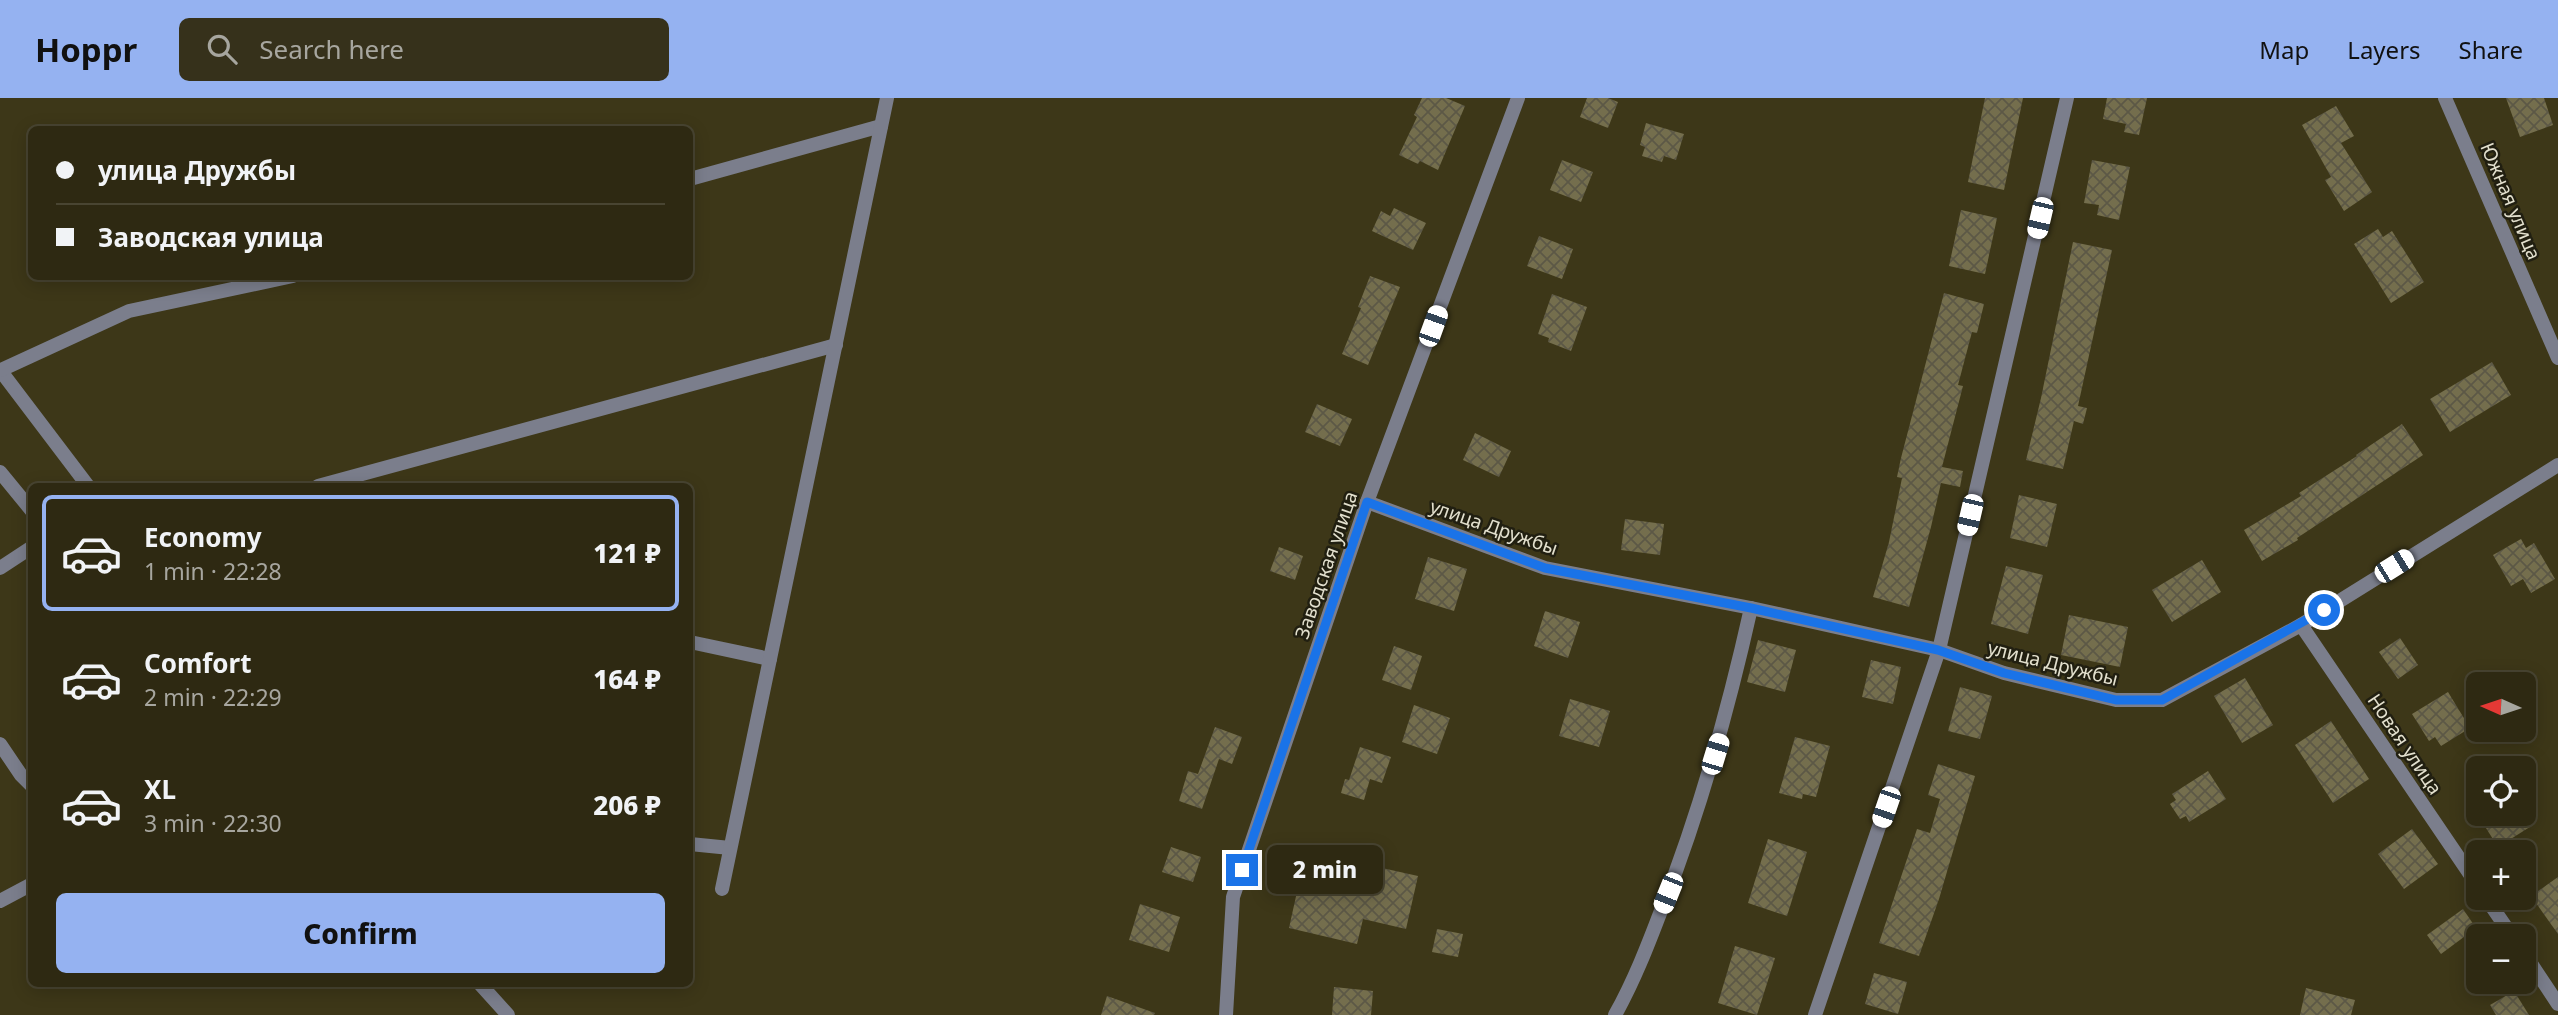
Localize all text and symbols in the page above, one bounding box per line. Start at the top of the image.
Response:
search box [179,18,669,81]
text: Hoppr [35,27,137,72]
icon: search [203,30,241,68]
text: Search here [259,31,404,67]
text: Map [2259,33,2309,66]
text: Layers [2347,33,2421,66]
text: Share [2459,33,2523,66]
street label: Южная улица [2475,138,2547,264]
text: улица Дружбы [98,152,296,188]
car [2026,195,2055,241]
text: Заводская улица [98,219,324,255]
car [1416,303,1451,349]
street label: Заводская улица [1289,488,1363,642]
car [1956,492,1985,538]
street label: улица Дружбы [1427,493,1561,561]
text: Economy [144,519,262,555]
icon: car [60,522,123,585]
text: 121 ₽ [593,535,661,571]
car [2371,546,2418,586]
text: 1 min · 22:28 [144,555,282,587]
route start [2308,594,2340,626]
street label: улица Дружбы [1985,634,2121,692]
text: Comfort [144,645,252,681]
icon: car [60,648,123,711]
text: 164 ₽ [593,661,661,697]
north arrow [2466,672,2536,742]
map controls [2466,672,2536,994]
text: 2 min · 22:29 [144,681,282,713]
street label: Новая улица [2362,688,2448,800]
car [1699,731,1732,777]
button: locate [2466,756,2536,826]
text: XL [144,771,176,807]
icon: car [60,774,123,837]
car [1870,784,1903,830]
text: 206 ₽ [593,787,661,823]
text: 3 min · 22:30 [144,807,282,839]
button: + [2466,840,2536,910]
callout: 2 min [1266,846,1382,894]
text: 2 min [1293,853,1357,885]
route end [1226,854,1258,886]
car [1651,870,1686,916]
button: Confirm [56,893,665,973]
button: − [2466,924,2536,994]

